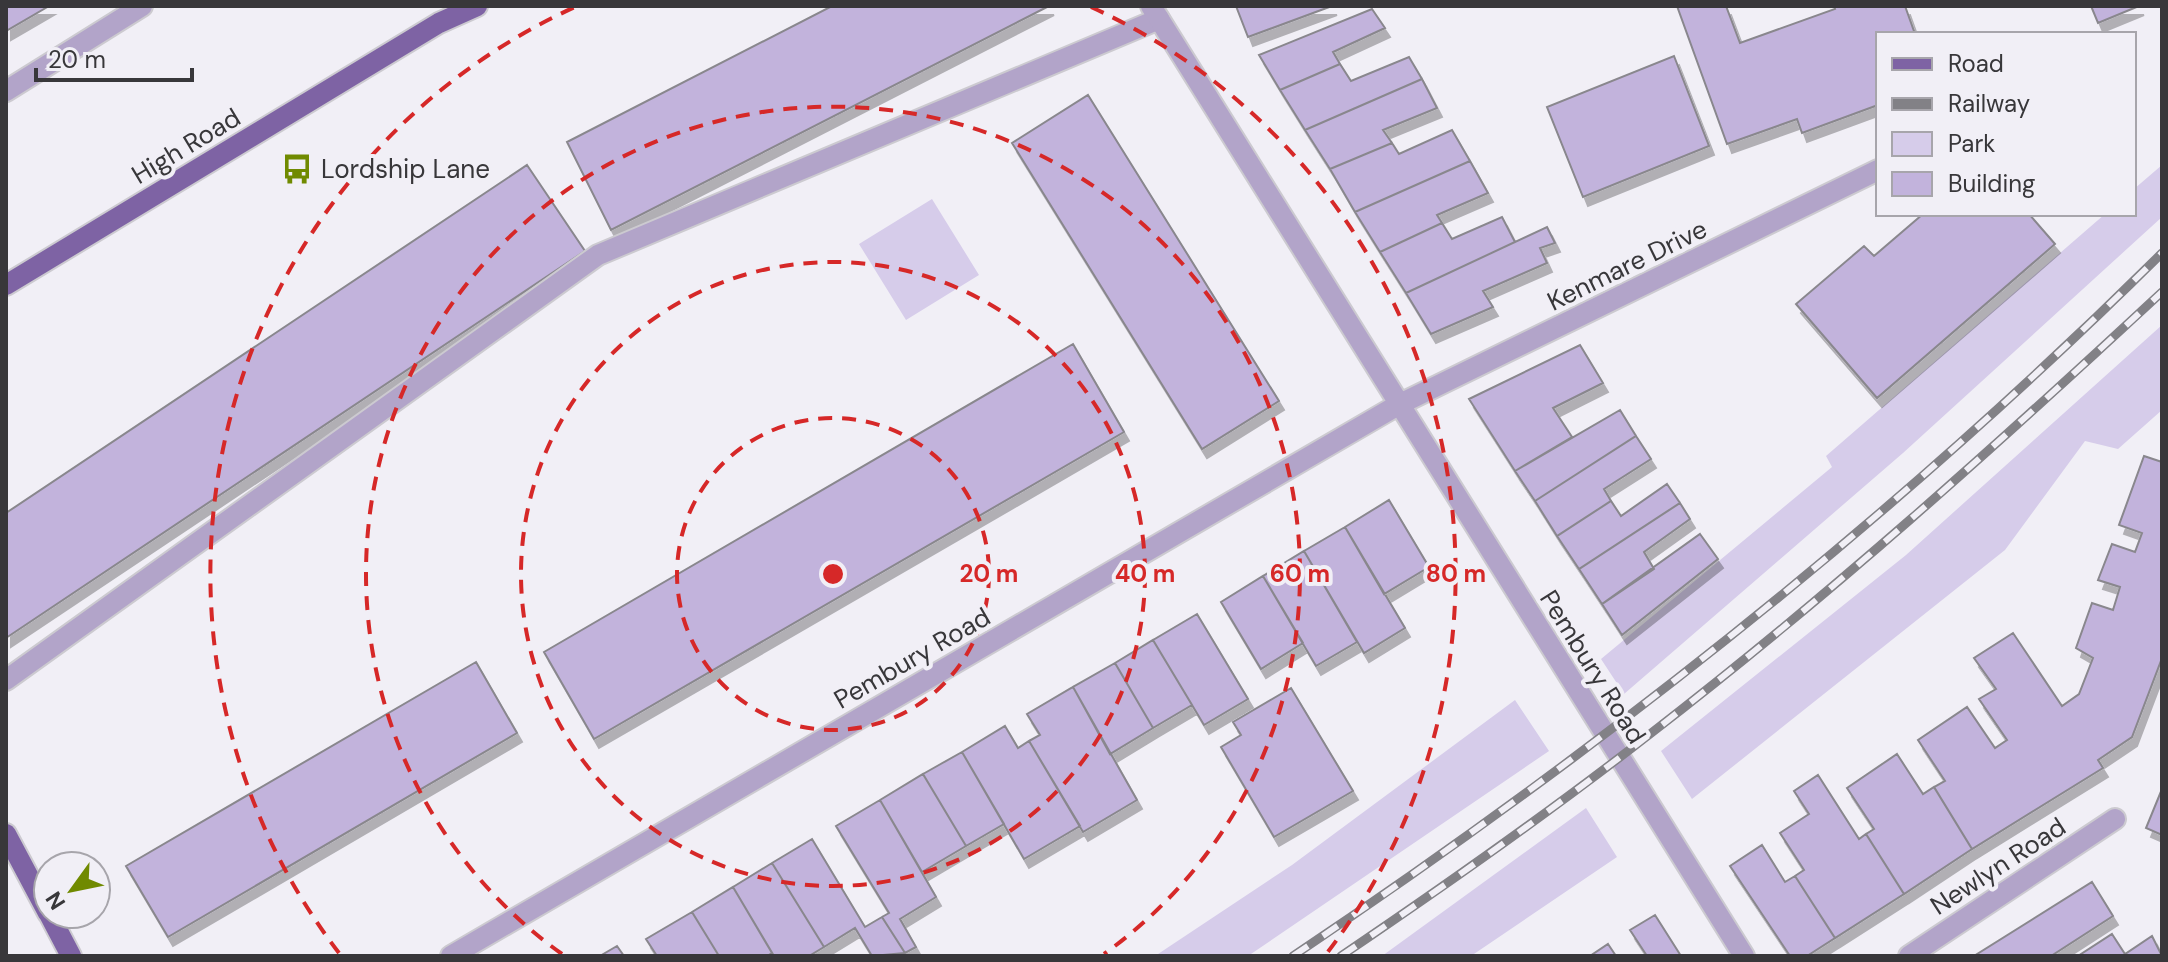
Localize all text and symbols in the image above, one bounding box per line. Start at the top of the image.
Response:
scale bar [36,32,192,82]
legend [1876,32,2136,216]
text: 20 m [48,44,106,75]
text: Road [1948,48,2004,79]
text: Railway [1948,88,2030,119]
street label: High Road [125,100,247,192]
text: Park [1948,128,1995,159]
bus stop icon: Lordship Lane [280,152,314,186]
place label: Lordship Lane [321,152,490,186]
text: Building [1948,168,2035,199]
street label: Kenmare Drive [1541,212,1713,318]
text: 20 m [960,558,1018,589]
text: 40 m [1115,558,1175,589]
text: 60 m [1270,558,1330,589]
text: 80 m [1426,558,1486,589]
centre of rings [819,560,847,588]
street label: Pembury Road [1532,584,1654,750]
street label: Pembury Road [828,600,996,716]
street label: Newlyn Road [1924,810,2072,922]
north arrow [32,850,112,930]
text: N [39,886,72,915]

